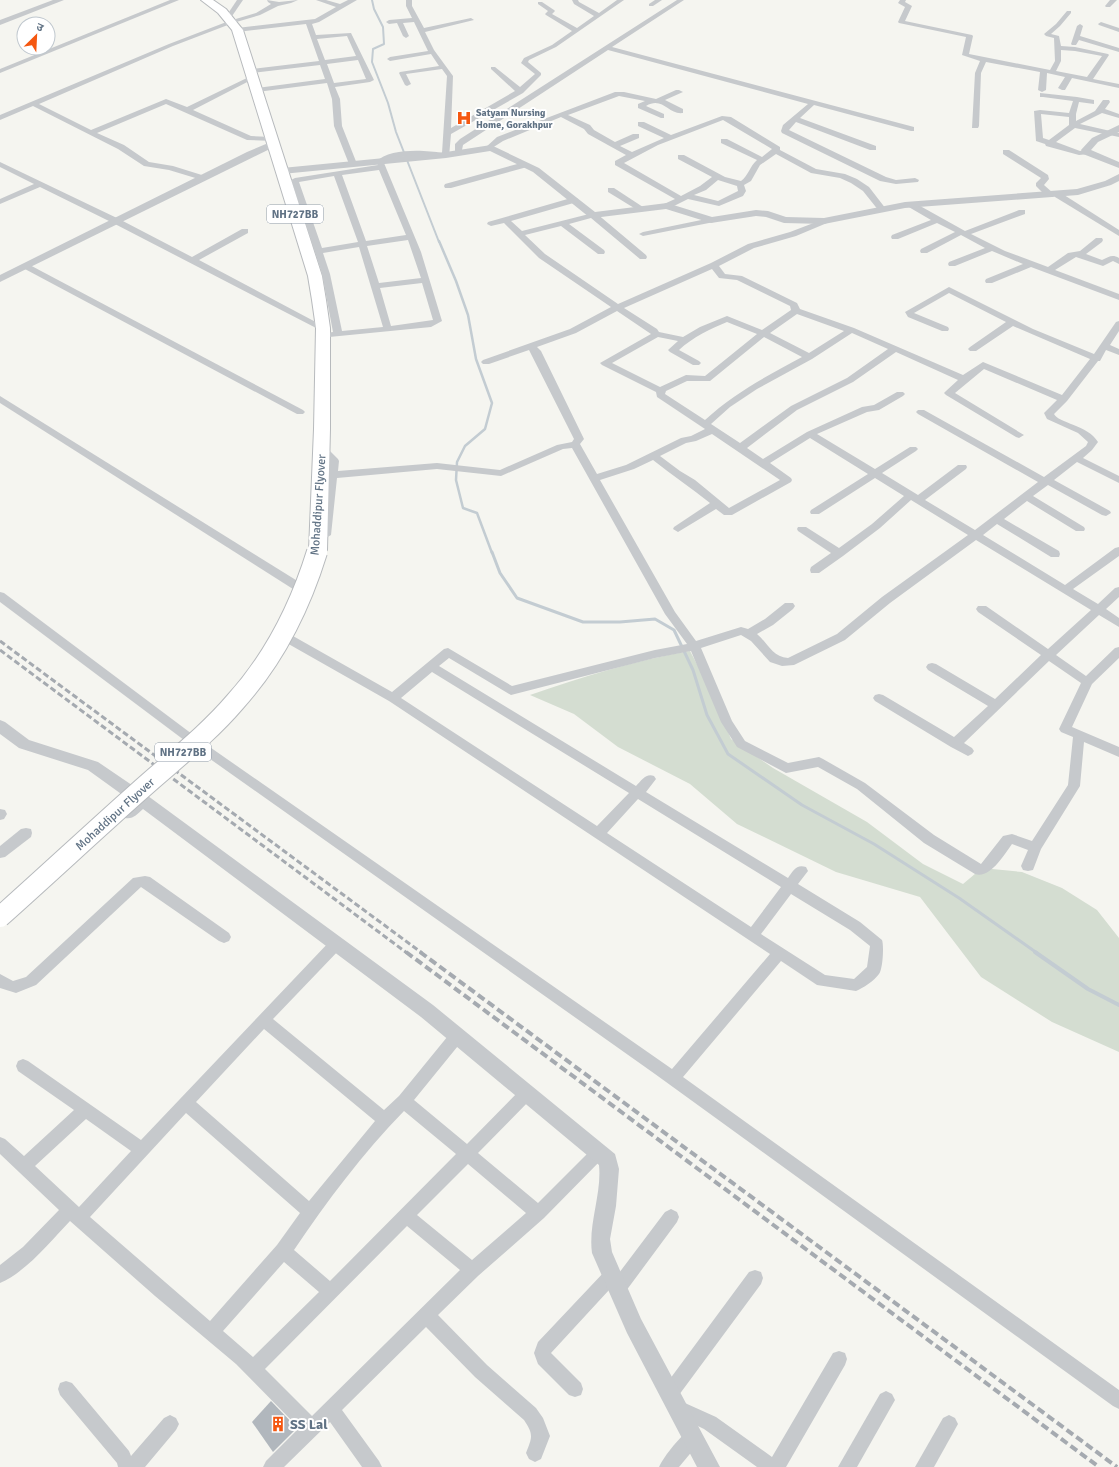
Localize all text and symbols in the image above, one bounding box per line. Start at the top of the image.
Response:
north arrow [16,16,56,56]
text: उ [34,20,46,35]
place label: Satyam Nursing Home, Gorakhpur [476,107,553,131]
hospital icon: Satyam Nursing Home, Gorakhpur [455,109,473,127]
road number: NH727BB [267,205,323,223]
street label: Mohaddipur Flyover [307,453,330,556]
road number: NH727BB [155,743,211,761]
street label: Mohaddipur Flyover [73,774,158,854]
building icon: SS Lal [269,1415,287,1433]
place label: SS Lal [290,1416,328,1433]

